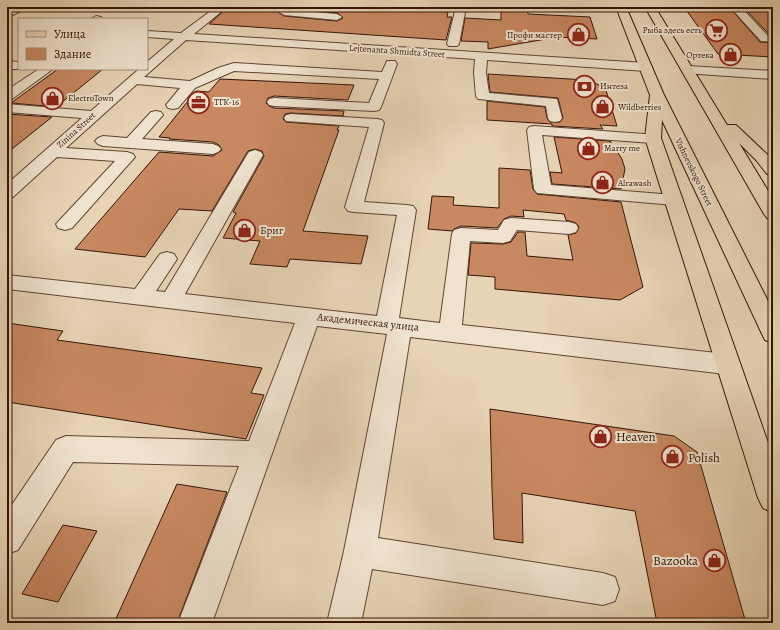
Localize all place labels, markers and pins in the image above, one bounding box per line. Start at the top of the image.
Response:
supermarket icon: Рыба здесь есть [704,17,730,43]
shop icon: Профи мастер [565,22,591,48]
place label: Рыба здесь есть [643,24,702,36]
place label: Профи мастер [507,29,562,41]
shop icon: Ортека [717,42,743,68]
place label: Ортека [686,49,715,61]
bank icon: Интеза [571,73,597,99]
place label: Интеза [600,80,629,92]
shop icon: ElectroTown [40,85,66,111]
office icon: ТГК-16 [186,89,212,115]
place label: ElectroTown [68,92,114,104]
shop icon: Wildberries [589,94,615,120]
place label: ТГК-16 [214,96,239,108]
place label: Wildberries [617,101,662,113]
shop icon: Marry me [576,135,602,161]
place label: Marry me [604,142,640,154]
shop icon: Alrawash [590,170,616,196]
place label: Alrawash [617,177,652,189]
shop icon: Бриг [231,217,257,243]
place label: Бриг [260,223,284,238]
shop icon: Heaven [587,423,613,449]
place label: Heaven [616,428,656,445]
shop icon: Polish [659,444,685,470]
place label: Polish [688,449,720,466]
shop icon: Bazooka [701,547,727,573]
place label: Bazooka [653,552,698,569]

